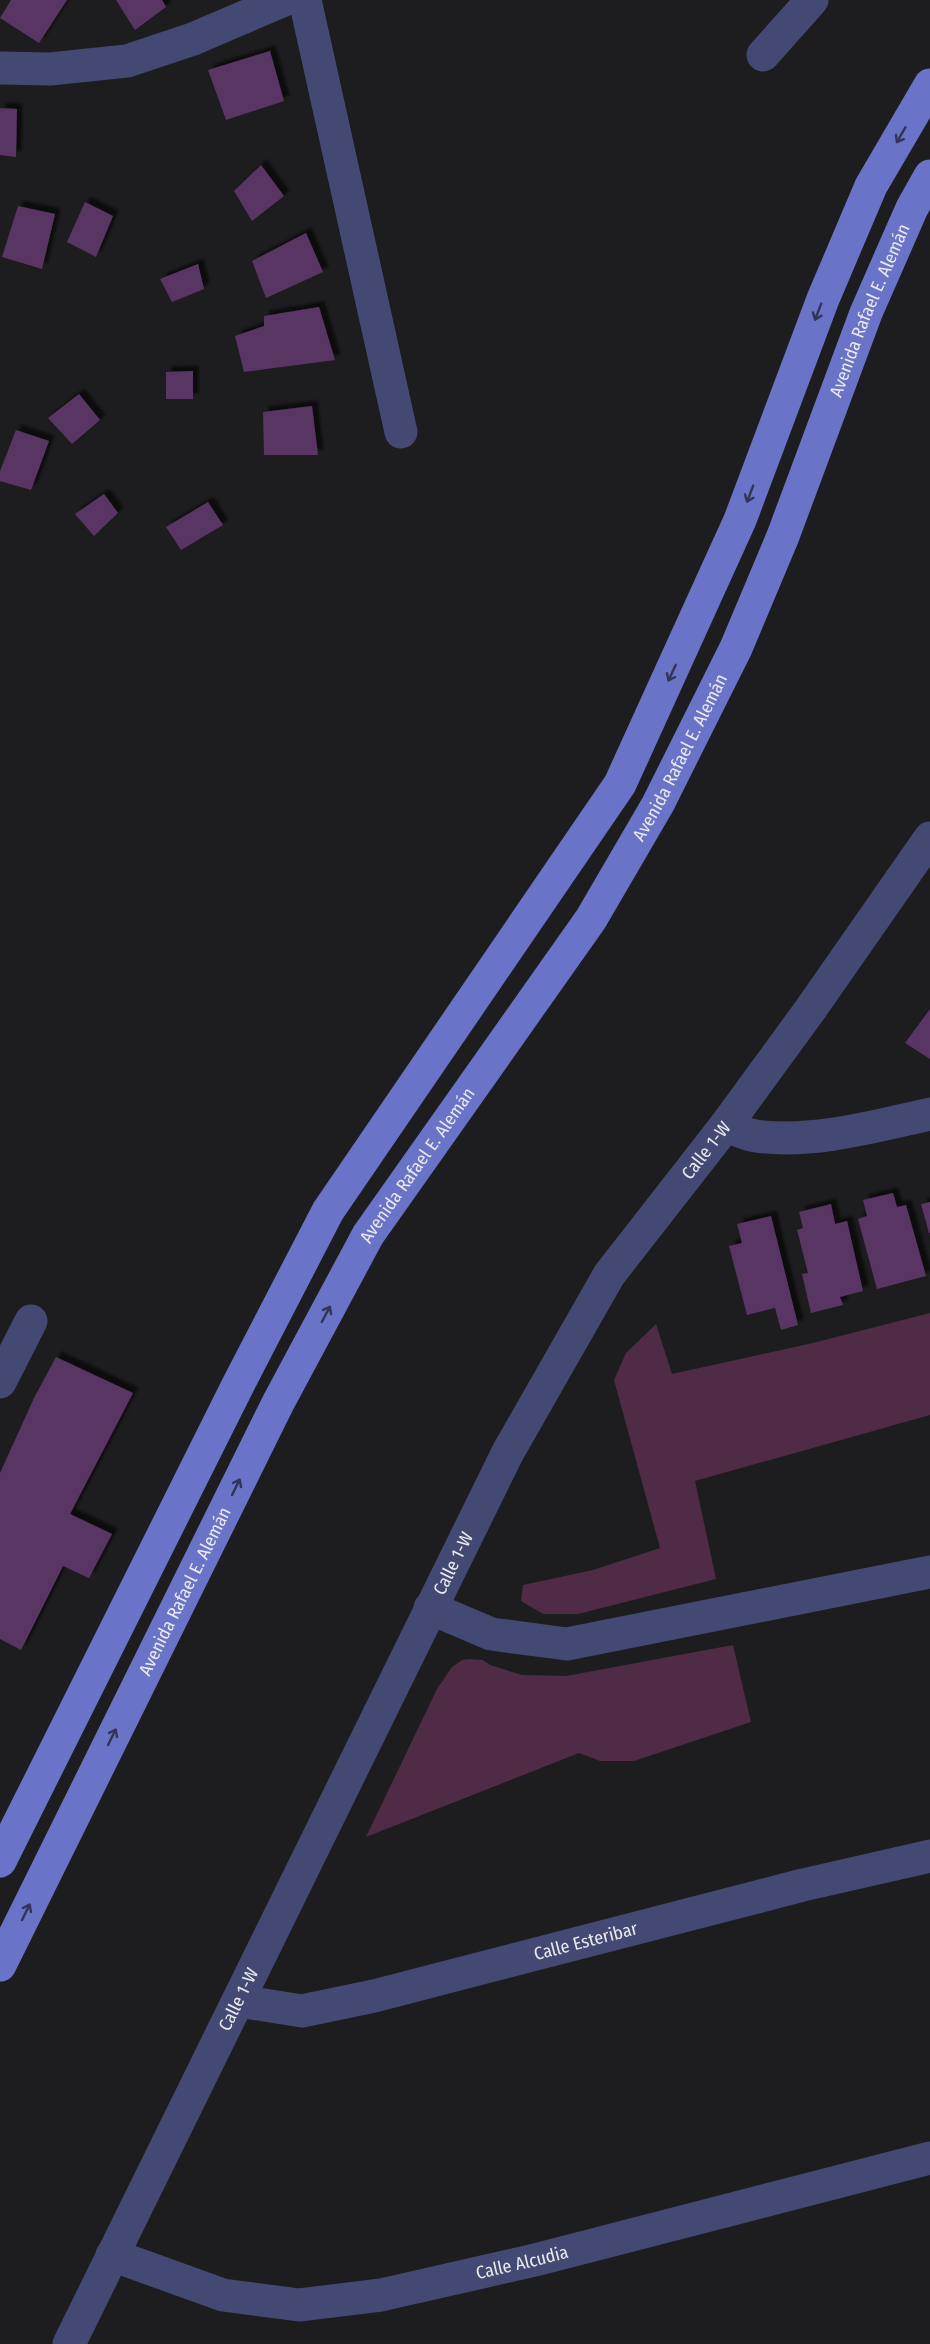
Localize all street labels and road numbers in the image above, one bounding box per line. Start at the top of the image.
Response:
street label: Avenida Rafael E. Alemán [825,220,915,400]
street label: Avenida Rafael E. Alemán [628,670,732,845]
street label: Avenida Rafael E. Alemán [355,1083,480,1247]
street label: Calle 1-W [677,1117,736,1184]
street label: Avenida Rafael E. Alemán [134,1503,236,1679]
street label: Calle 1-W [428,1528,478,1598]
street label: Calle Esteribar [532,1917,641,1965]
street label: Calle 1-W [214,1964,264,2035]
street label: Calle Alcudia [474,2241,571,2284]

